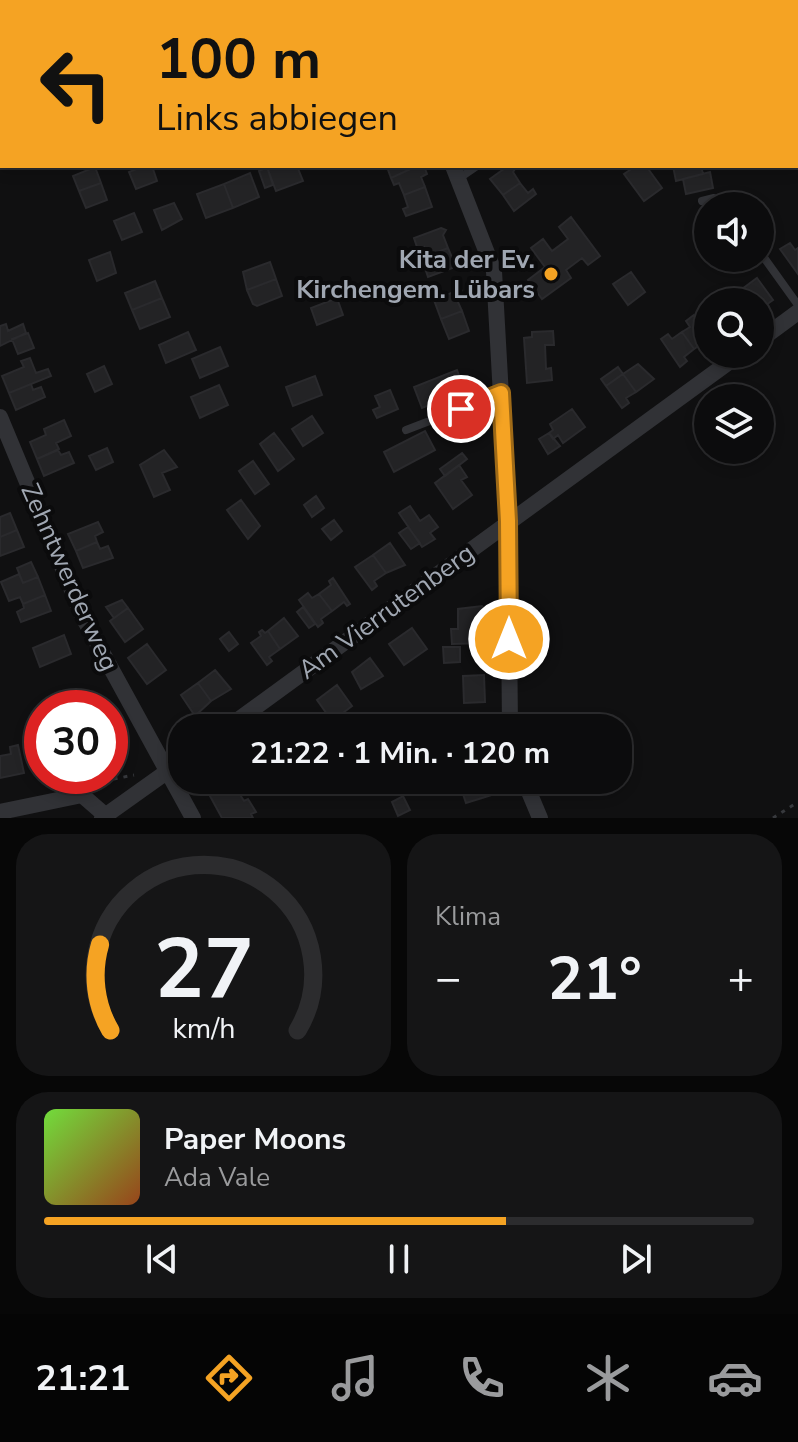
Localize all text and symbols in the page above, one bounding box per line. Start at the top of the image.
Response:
text: 100 m [156,21,321,98]
icon: left [24,32,128,136]
text: Links abbiegen [156,94,398,143]
map controls [694,192,774,464]
button: sound [694,192,774,272]
place label: Kita der Ev. Kirchengem. Lübars [296,242,535,307]
marker: Kita der Ev. Kirchengem. Lübars [542,265,560,283]
button: search [694,288,774,368]
pin [427,375,495,443]
button: layers [694,384,774,464]
icon: arrive [439,387,483,431]
street label: Zehntwerderweg [12,478,127,677]
street label: Am Vierrutenberg [291,536,481,687]
position arrow [467,597,551,681]
speed limit sign: 30 [24,690,128,794]
text: 21:22 · 1 Min. · 120 m [250,733,550,774]
text: Klima [435,899,501,934]
text: 27 [154,913,253,1026]
text: 21° [547,938,642,1020]
text: − [435,949,461,1009]
text: + [728,949,754,1009]
text: km/h [172,1009,235,1048]
text: Paper Moons [164,1119,346,1160]
text: Ada Vale [164,1160,270,1195]
icon: previous [140,1237,184,1281]
icon: pause [377,1237,421,1281]
icon: next [614,1237,658,1281]
icon: directions [201,1350,257,1406]
icon: music [327,1350,383,1406]
icon: phone [454,1350,510,1406]
icon: climate [580,1350,636,1406]
icon: car [707,1350,763,1406]
text: 21:21 [35,1354,131,1403]

